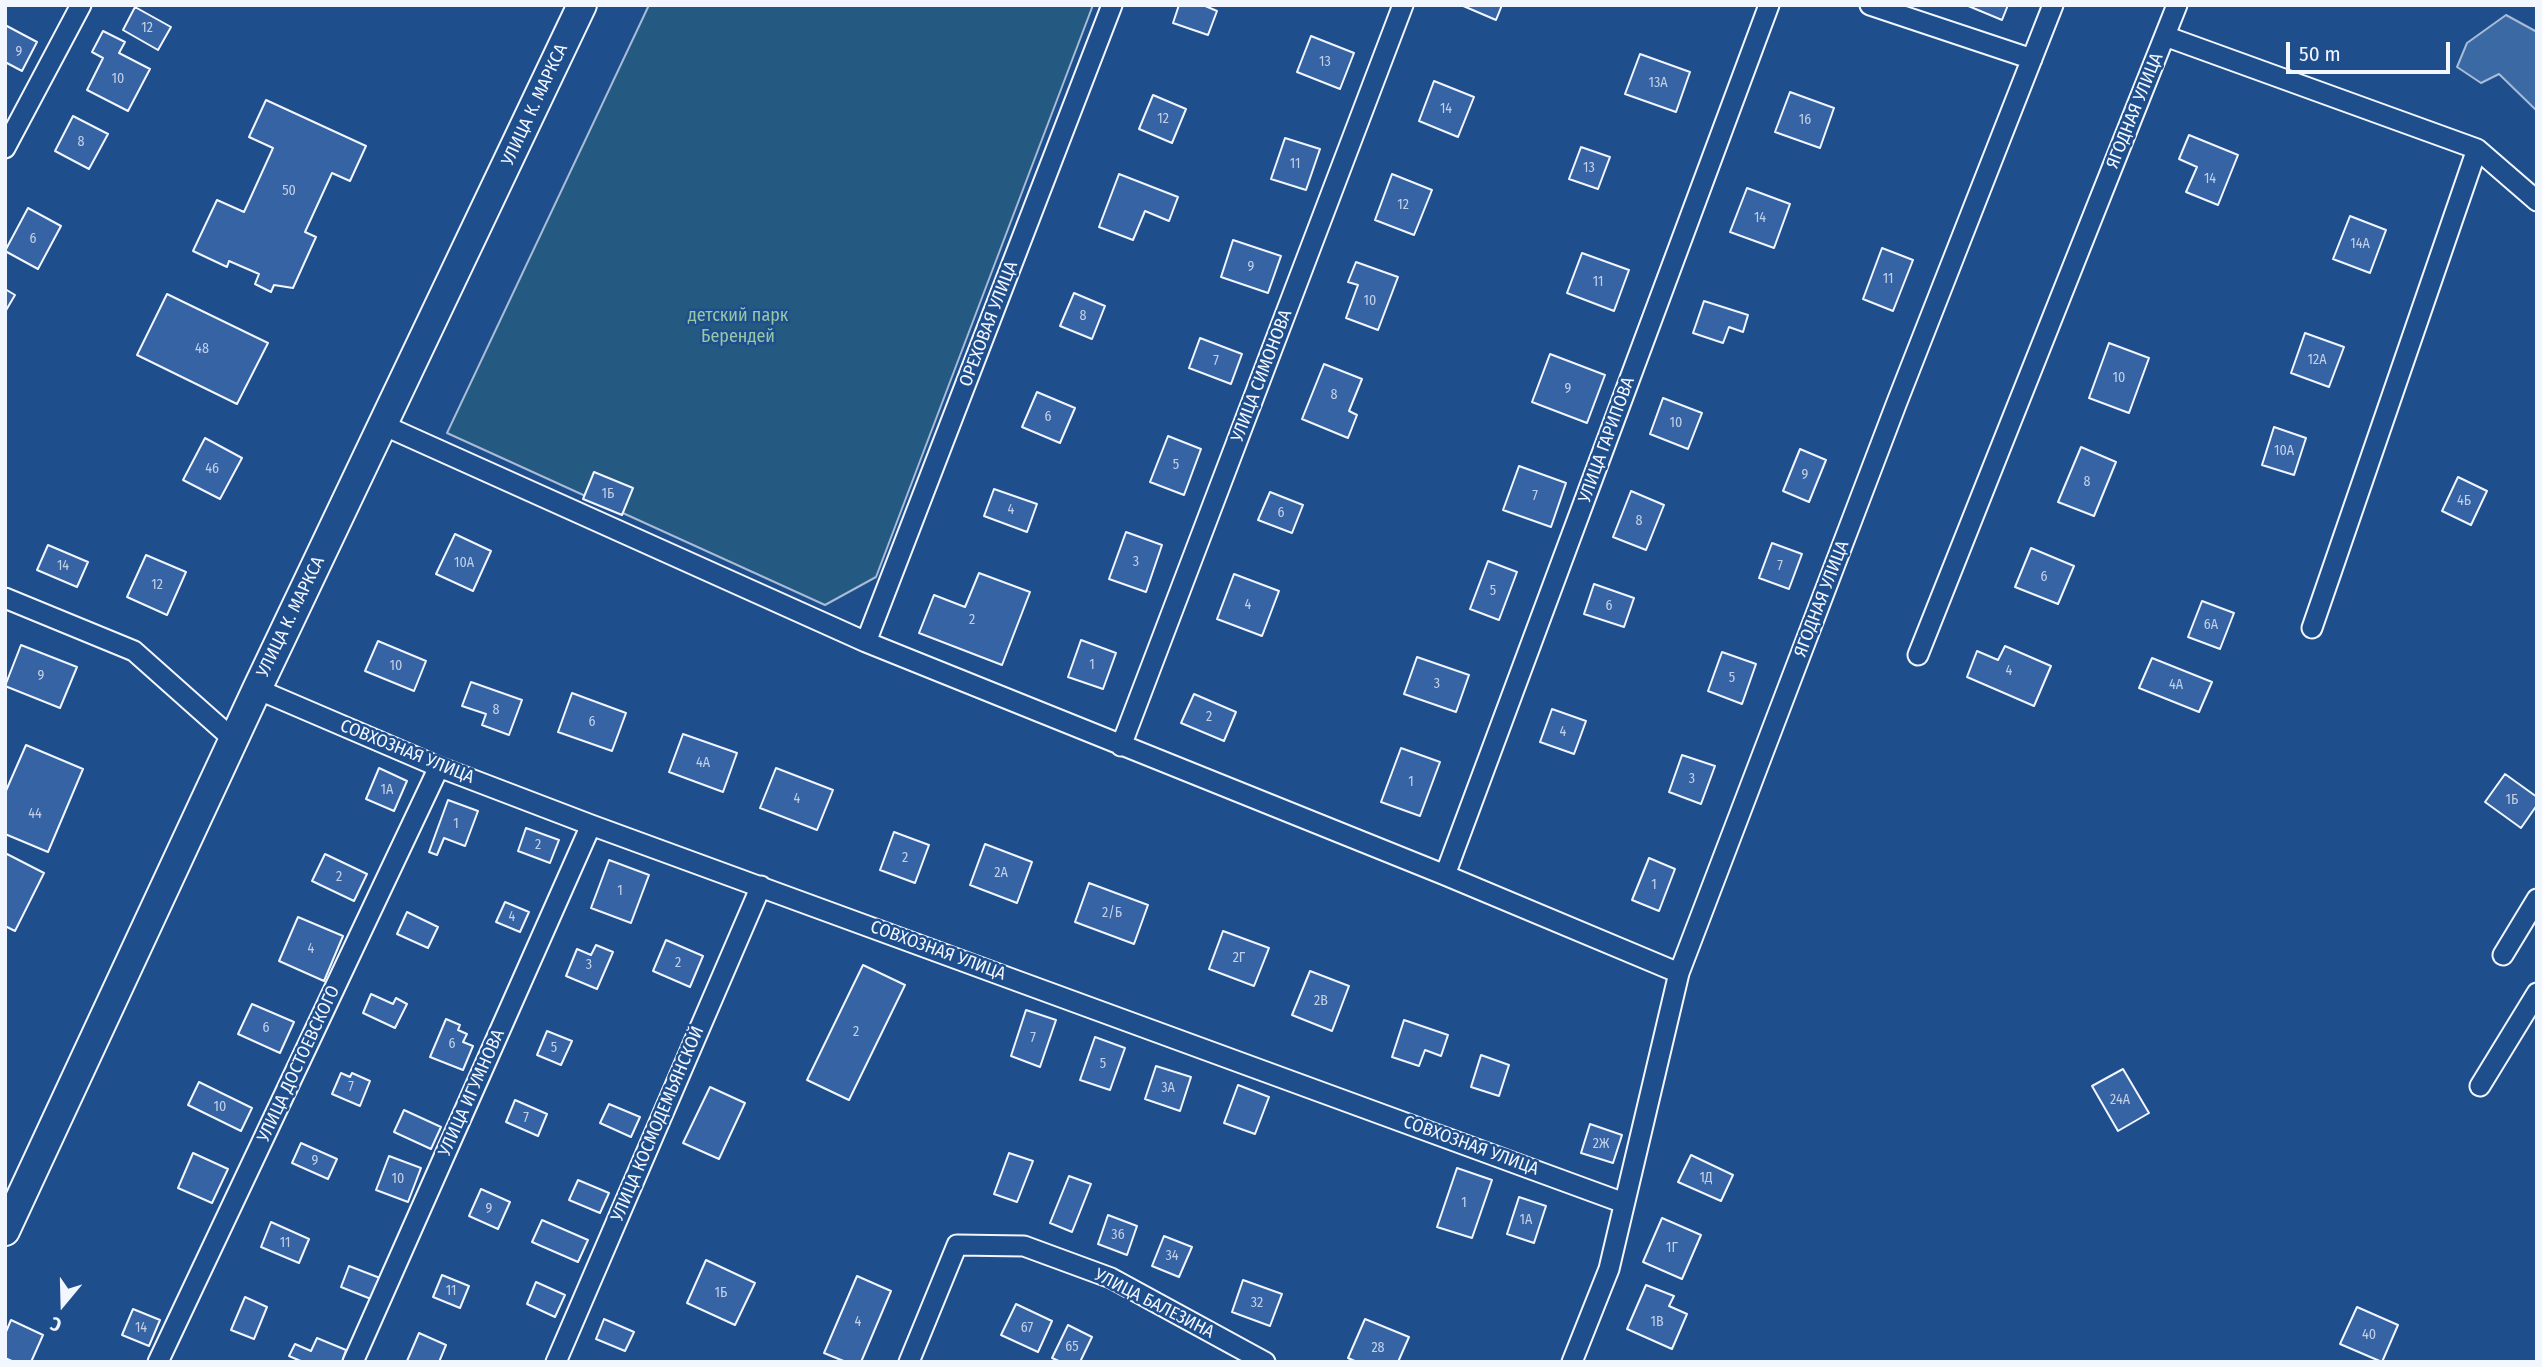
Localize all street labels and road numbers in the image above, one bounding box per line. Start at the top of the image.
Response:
street label: УЛИЦА К. МАРКСА [497,41,573,169]
street label: ЯГОДНАЯ УЛИЦА [2102,50,2168,172]
street label: ОРЕХОВАЯ УЛИЦА [955,258,1023,390]
street label: УЛИЦА СИМОНОВА [1227,307,1297,445]
street label: УЛИЦА ГАРИПОВА [1574,374,1640,506]
street label: ЯГОДНАЯ УЛИЦА [1790,538,1854,660]
street label: УЛИЦА К. МАРКСА [252,553,330,681]
street label: СОВХОЗНАЯ УЛИЦА [337,715,477,789]
street label: СОВХОЗНАЯ УЛИЦА [867,916,1009,986]
street label: УЛИЦА ДОСТОЕВСКОГО [253,982,345,1146]
street label: УЛИЦА КОСМОДЕМЬЯНСКОЙ [607,1023,709,1225]
street label: УЛИЦА ИГУМНОВА [434,1026,510,1160]
street label: СОВХОЗНАЯ УЛИЦА [1400,1111,1542,1181]
street label: УЛИЦА БАЛЕЗИНА [1090,1264,1218,1344]

